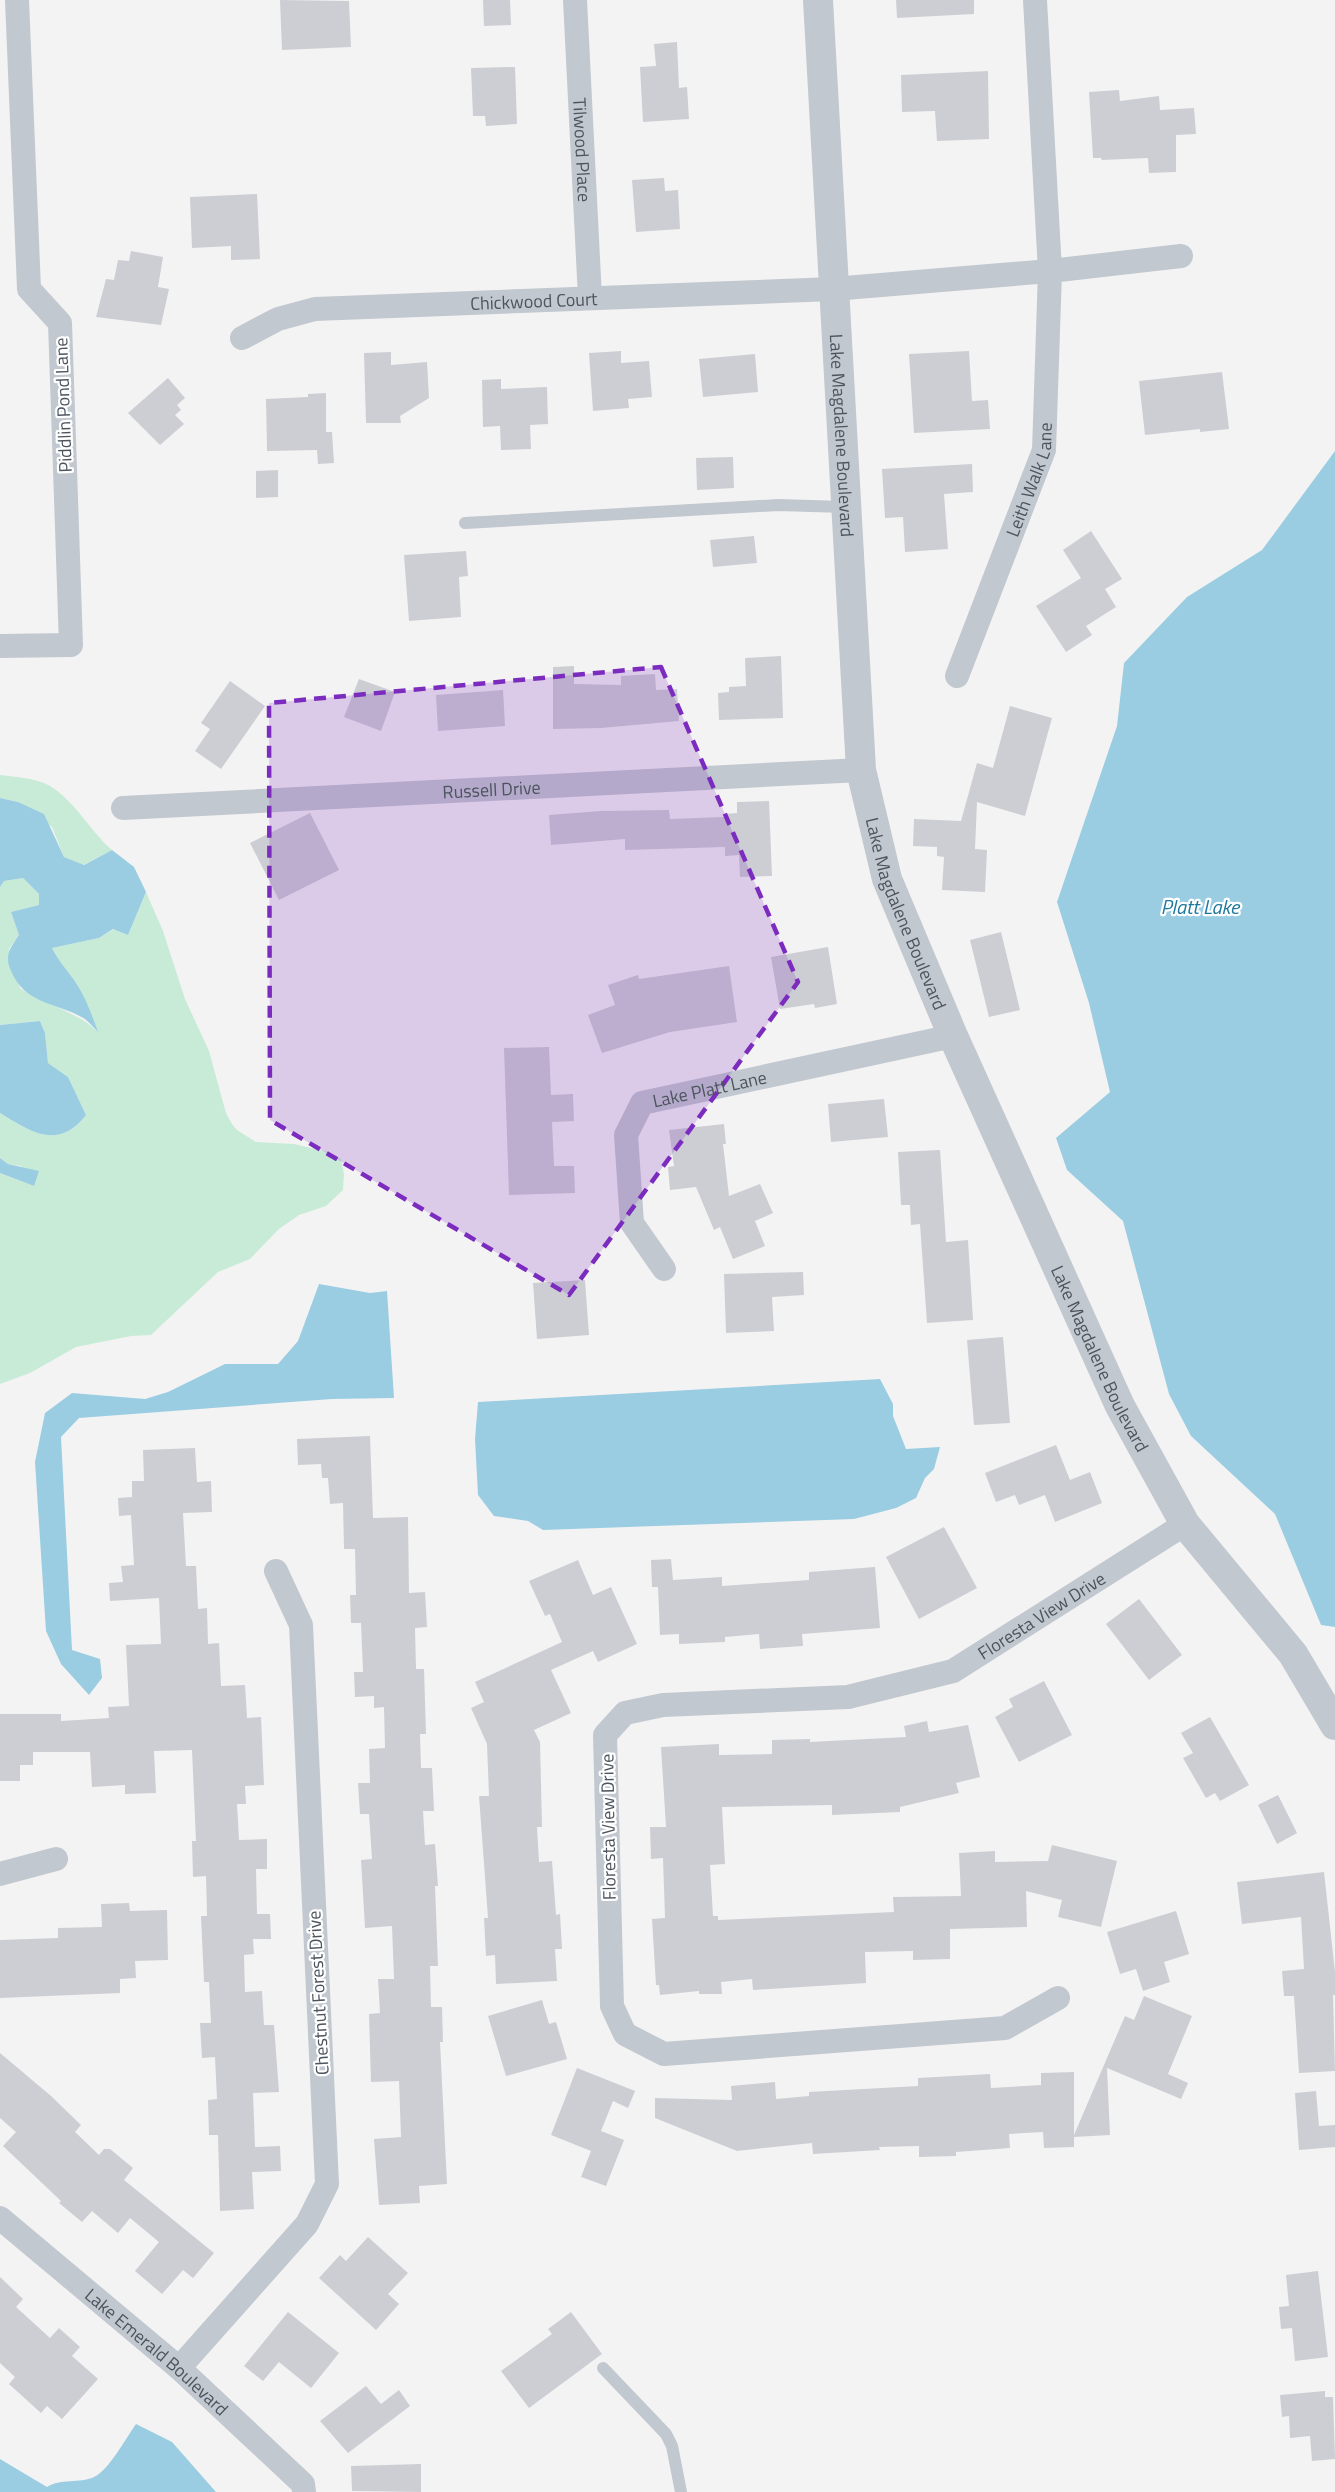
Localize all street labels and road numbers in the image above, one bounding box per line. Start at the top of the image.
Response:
street label: Tilwood Place [566,97,599,203]
street label: Chickwood Court [470,285,599,316]
street label: Lake Magdalene Boulevard [823,333,861,538]
street label: Piddlin Pond Lane [47,337,79,473]
street label: Leith Walk Lane [998,422,1058,541]
street label: Russell Drive [442,773,541,805]
street label: Lake Magdalene Boulevard [859,815,954,1014]
street label: Lake Platt Lane [650,1063,769,1114]
street label: Lake Magdalene Boulevard [1045,1261,1156,1457]
street label: Floresta View Drive [972,1564,1110,1666]
street label: Floresta View Drive [593,1754,623,1900]
street label: Chestnut Forest Drive [300,1910,336,2076]
street label: Lake Emerald Boulevard [79,2281,235,2421]

